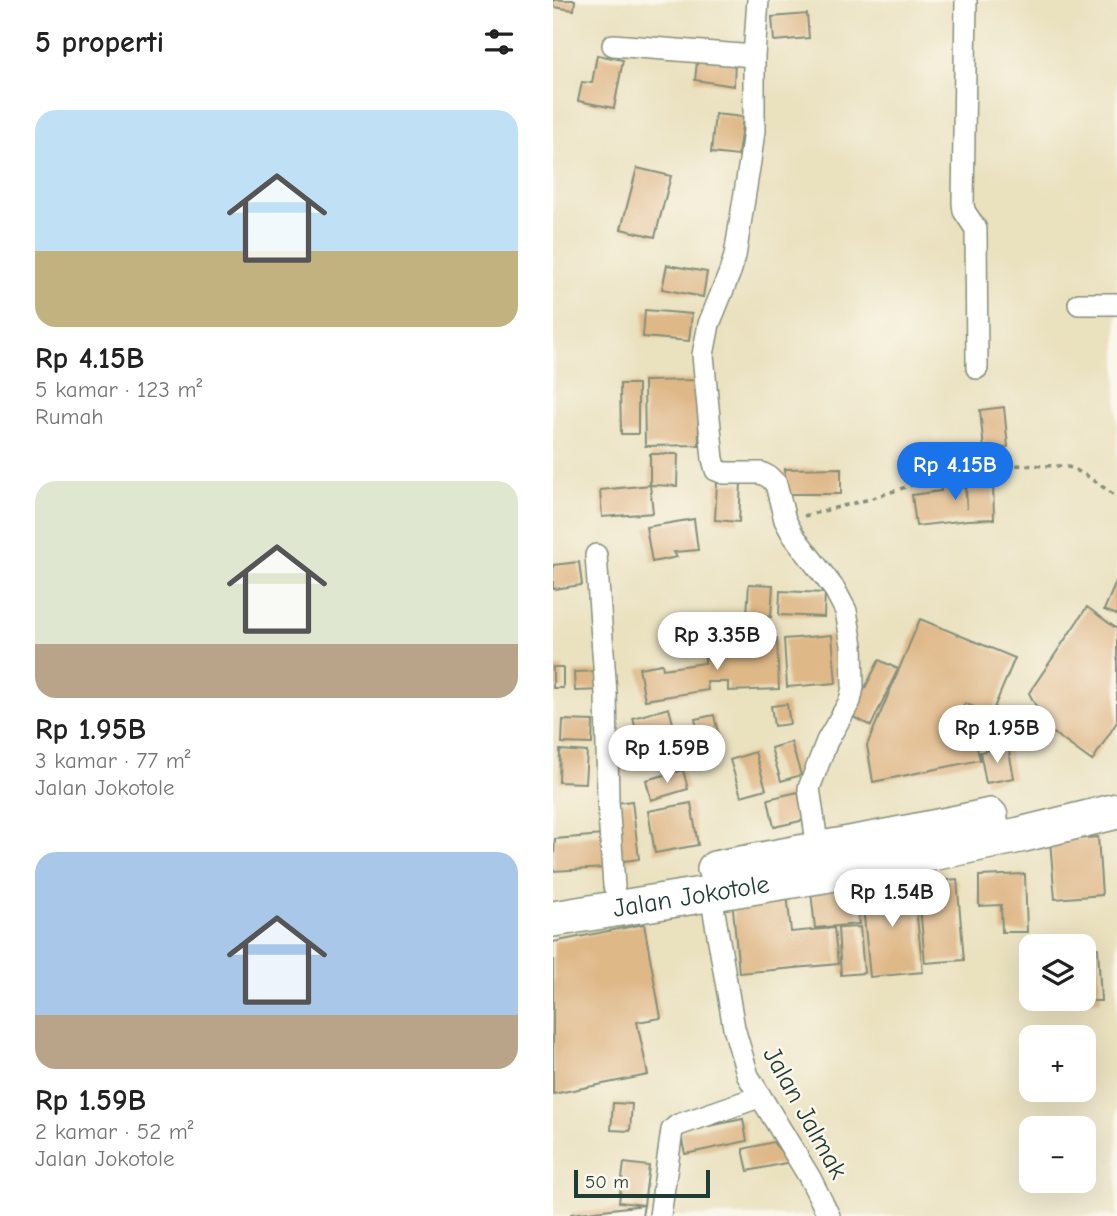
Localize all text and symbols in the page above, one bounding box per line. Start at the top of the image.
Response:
icon: filters [480,23,518,61]
text: 5 properti [35,25,164,60]
icon: home [214,155,340,281]
text: Rp 4.15B [35,341,144,376]
text: 5 kamar · 123 m² [35,376,202,403]
text: Rumah [35,403,104,430]
pin: Rp 4.15B [883,442,1027,502]
text: Rp 4.15B [913,451,997,478]
icon: home [214,526,340,652]
pin: Rp 3.35B [645,612,789,672]
text: Rp 3.35B [674,621,760,648]
pin: Rp 1.95B [925,706,1069,765]
text: Rp 1.95B [35,712,146,747]
text: Rp 1.95B [954,714,1040,741]
pin: Rp 1.59B [595,726,739,785]
text: Rp 1.59B [624,734,710,761]
text: 3 kamar · 77 m² [35,747,190,774]
text: Jalan Jokotole [35,774,175,801]
street label: Jalan Jokotole [611,869,772,924]
pin: Rp 1.54B [820,870,964,929]
text: Rp 1.54B [850,878,934,905]
icon: home [214,897,340,1023]
map controls [1019,934,1096,1193]
button: layers [1019,934,1096,1011]
button: + [1019,1025,1096,1102]
street label: Jalan Jalmak [756,1042,854,1184]
text: Rp 1.59B [35,1083,146,1118]
button: − [1019,1116,1096,1193]
text: 2 kamar · 52 m² [35,1118,194,1145]
text: Jalan Jokotole [35,1145,175,1172]
scale bar [574,1167,711,1199]
text: 50 m [585,1171,629,1193]

